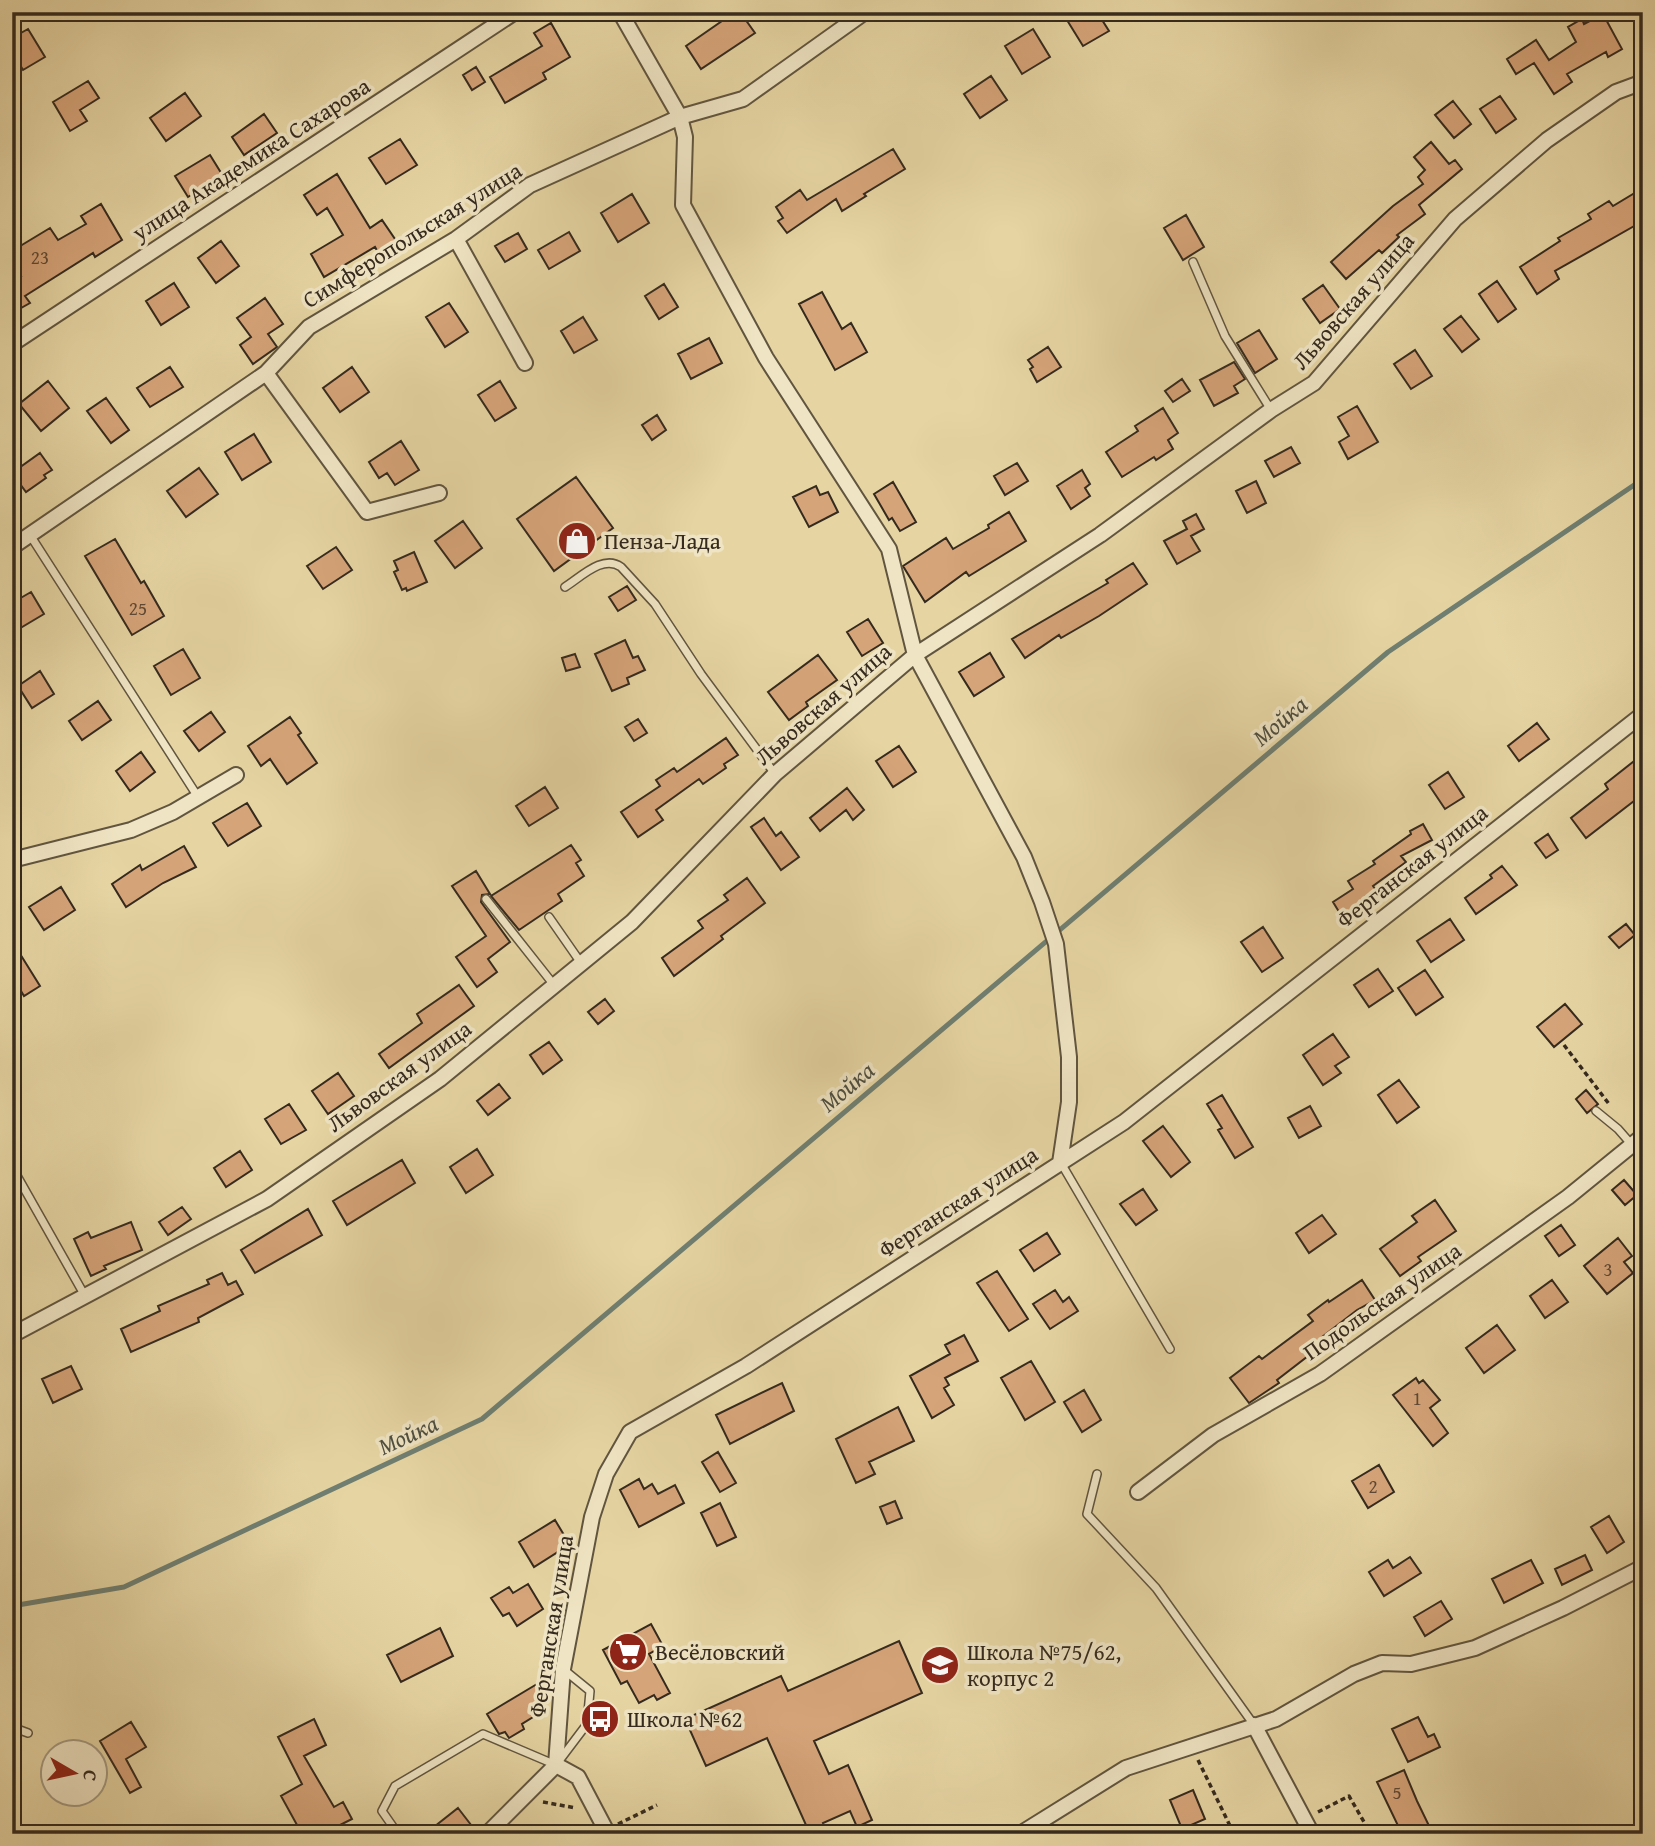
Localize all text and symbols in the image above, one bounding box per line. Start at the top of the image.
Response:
street label: улица Академика Сахарова [124,69,376,249]
street label: Симферопольская улица [296,153,528,316]
street label: Львовская улица [1284,225,1421,376]
house number: 23 [31,243,49,271]
shop icon: Пенза-Лада [556,520,598,562]
place label: Пенза-Лада [604,524,721,557]
house number: 25 [129,594,147,622]
street label: Львовская улица [747,635,898,772]
water label: Мойка [1244,687,1315,754]
street label: Ферганская улица [1329,796,1494,935]
street label: Львовская улица [320,1012,478,1139]
water label: Мойка [811,1053,882,1120]
street label: Ферганская улица [872,1138,1044,1266]
street label: Подольская улица [1296,1234,1468,1368]
house number: 3 [1603,1255,1613,1283]
house number: 1 [1412,1384,1422,1412]
water label: Мойка [372,1405,444,1464]
house number: 2 [1368,1472,1378,1500]
street label: Ферганская улица [520,1532,581,1719]
supermarket icon: Весёловский [607,1631,649,1673]
place label: Весёловский [655,1635,785,1668]
place label: Школа №75/62, корпус 2 [967,1635,1121,1694]
school or university icon: Школа №75/62, корпус 2 [919,1644,961,1686]
bus stop icon: Школа №62 [579,1698,621,1740]
place label: Школа №62 [627,1702,743,1735]
north arrow [38,1738,108,1808]
text: С [76,1768,105,1783]
house number: 5 [1392,1778,1402,1806]

